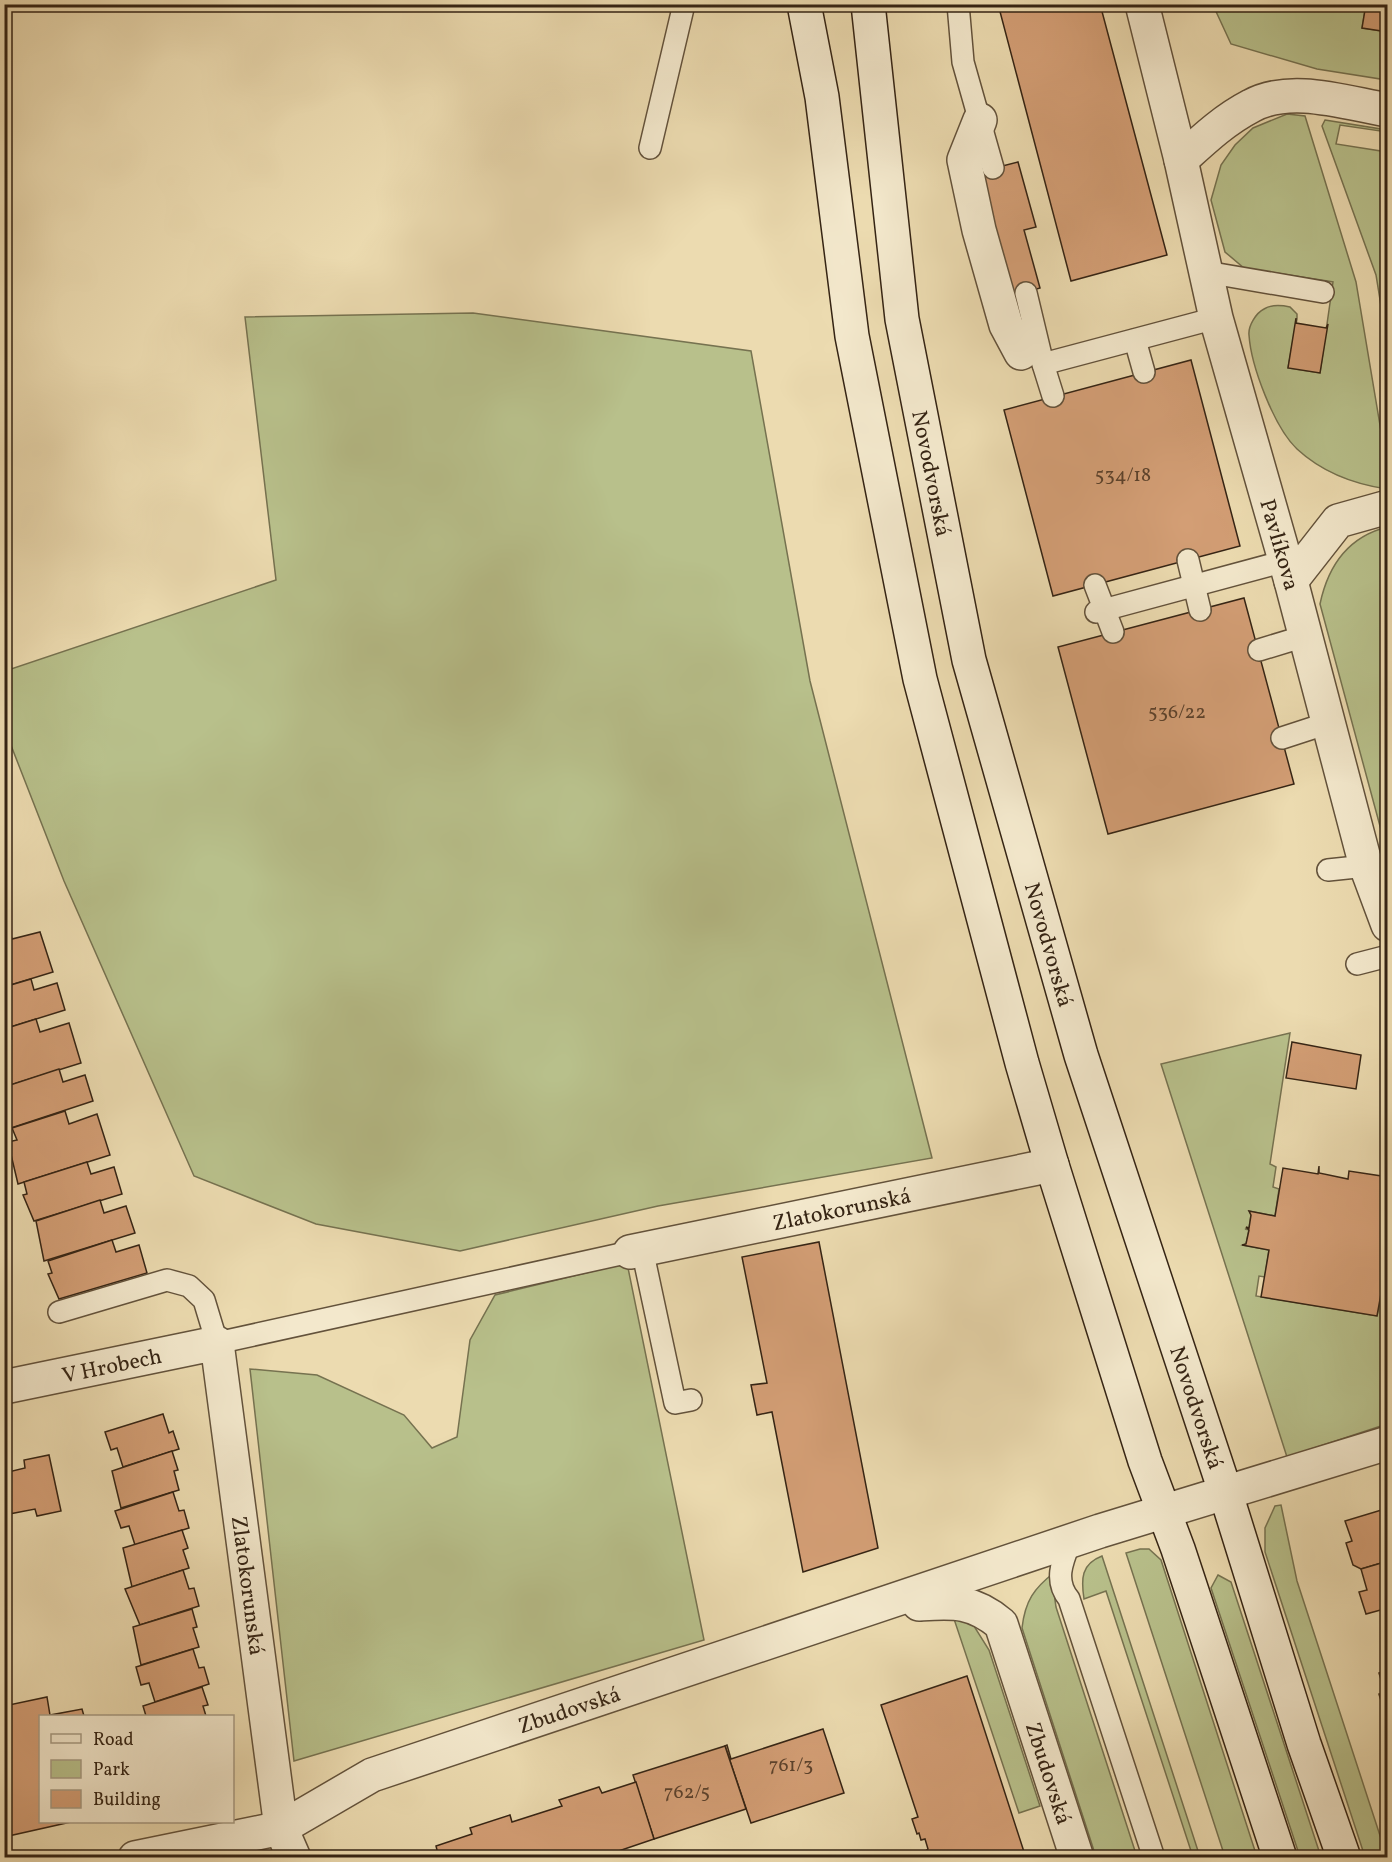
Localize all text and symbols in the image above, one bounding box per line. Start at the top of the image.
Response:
street label: Novodvorská [902,408,957,540]
house number: 534/18 [1095,462,1151,490]
street label: Pavlíkova [1250,496,1306,594]
house number: 536/22 [1148,699,1206,727]
street label: Novodvorská [1015,879,1080,1011]
street label: Zlatokorunská [770,1181,914,1240]
street label: V Hrobech [60,1342,165,1393]
street label: Novodvorská [1160,1342,1230,1474]
street label: Zlatokorunská [222,1514,271,1658]
street label: Zbudovská [514,1680,625,1743]
legend [39,1715,234,1823]
street label: Zbudovská [1016,1718,1078,1829]
text: Road [93,1728,134,1753]
house number: 761/3 [769,1752,813,1780]
text: Park [93,1758,130,1783]
house number: 762/5 [664,1779,710,1807]
text: Building [93,1788,161,1813]

